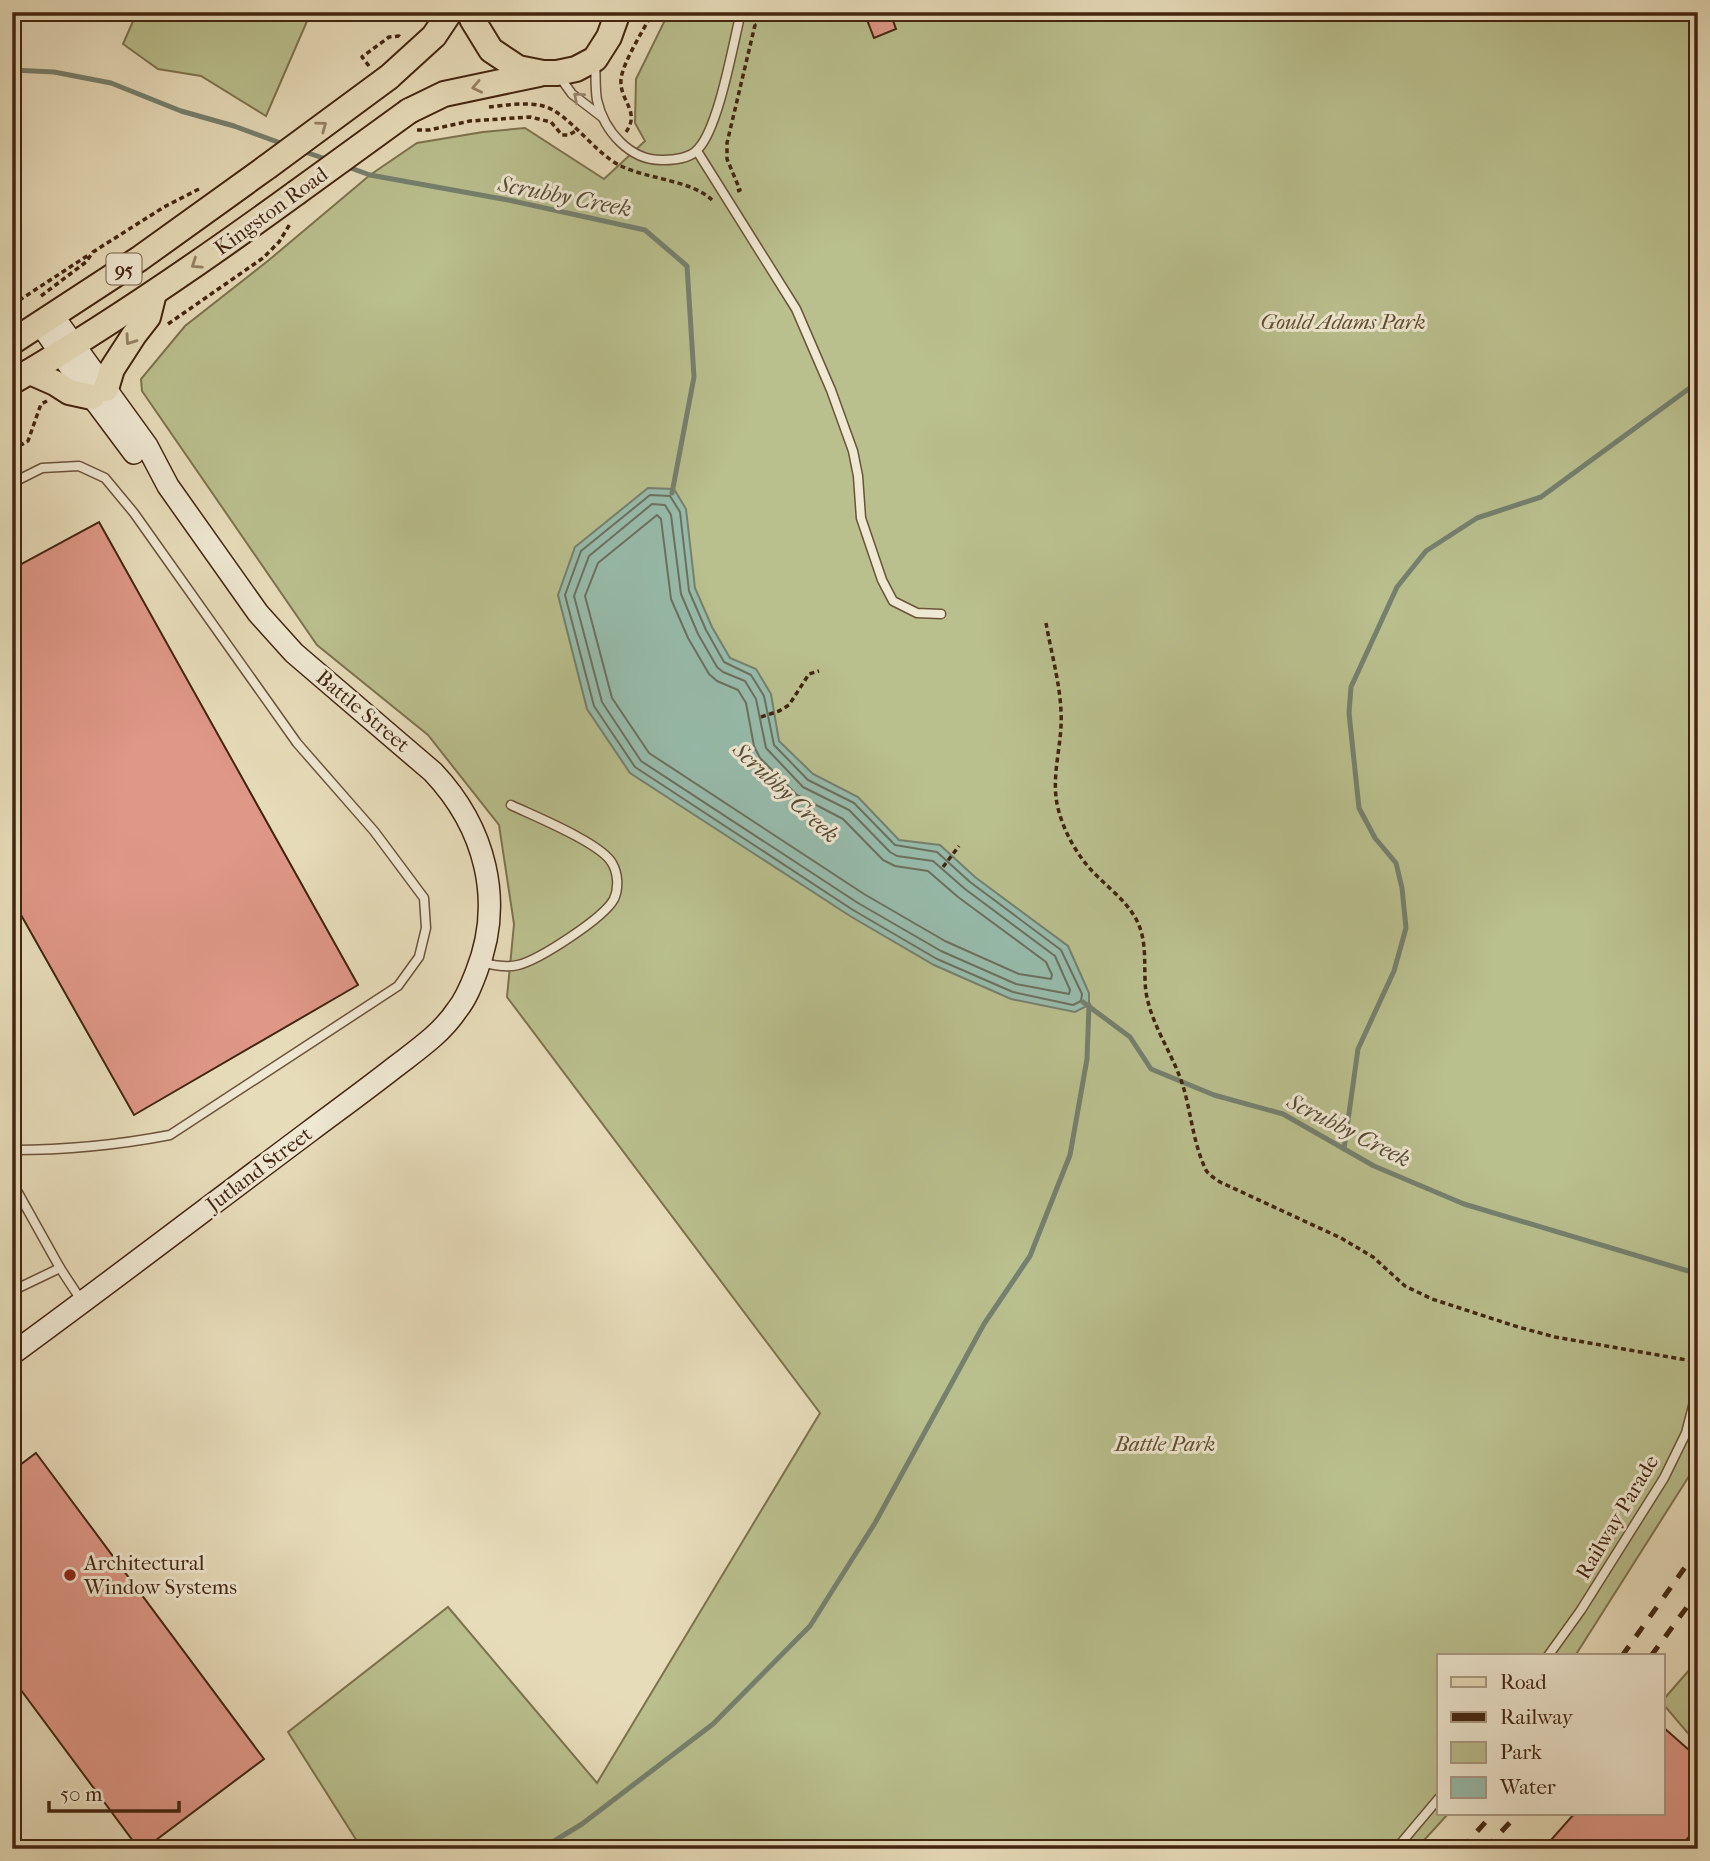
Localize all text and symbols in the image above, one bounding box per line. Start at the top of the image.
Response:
one-way arrow [471,78,483,93]
one-way arrow [573,93,586,105]
one-way arrow [314,122,327,134]
street label: Kingston Road [210,162,333,260]
water label: Scrubby Creek [495,170,634,223]
road number: 95 [106,254,142,284]
one-way arrow [191,256,204,268]
park label: Gould Adams Park [1260,310,1426,334]
one-way arrow [126,332,138,345]
street label: Battle Street [311,665,415,757]
water label: Scrubby Creek [726,736,844,848]
water label: Scrubby Creek [1282,1087,1415,1173]
street label: Jutland Street [200,1121,317,1218]
park label: Battle Park [1114,1432,1215,1456]
street label: Railway Parade [1571,1451,1663,1583]
place label: Architectural Window Systems [83,1551,237,1599]
marker: Architectural Window Systems [62,1567,78,1583]
legend [1437,1654,1664,1815]
text: Road [1500,1670,1547,1694]
text: Railway [1500,1705,1574,1729]
text: Park [1500,1740,1542,1764]
scale bar [49,1770,178,1814]
text: Water [1499,1775,1556,1799]
text: 50 m [60,1782,103,1806]

